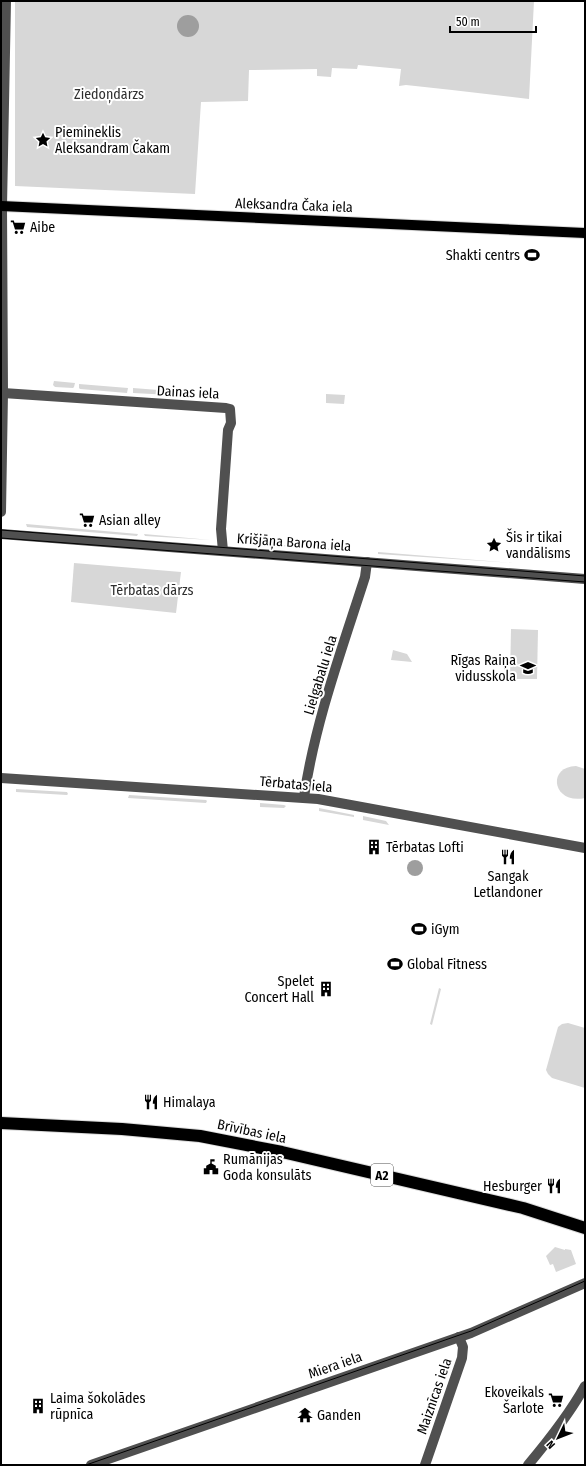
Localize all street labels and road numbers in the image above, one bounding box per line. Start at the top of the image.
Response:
street label: Aleksandra Čaka iela [235,194,353,216]
street label: Dainas iela [156,382,220,403]
street label: Krišjāņa Barona iela [236,530,352,556]
street label: Lielgabalu iela [300,633,341,717]
street label: Tērbatas iela [259,773,333,796]
street label: Brīvības iela [216,1116,288,1147]
road number: A2 [371,1164,393,1186]
street label: Miera iela [306,1348,365,1383]
street label: Maiznīcas iela [413,1356,456,1437]

